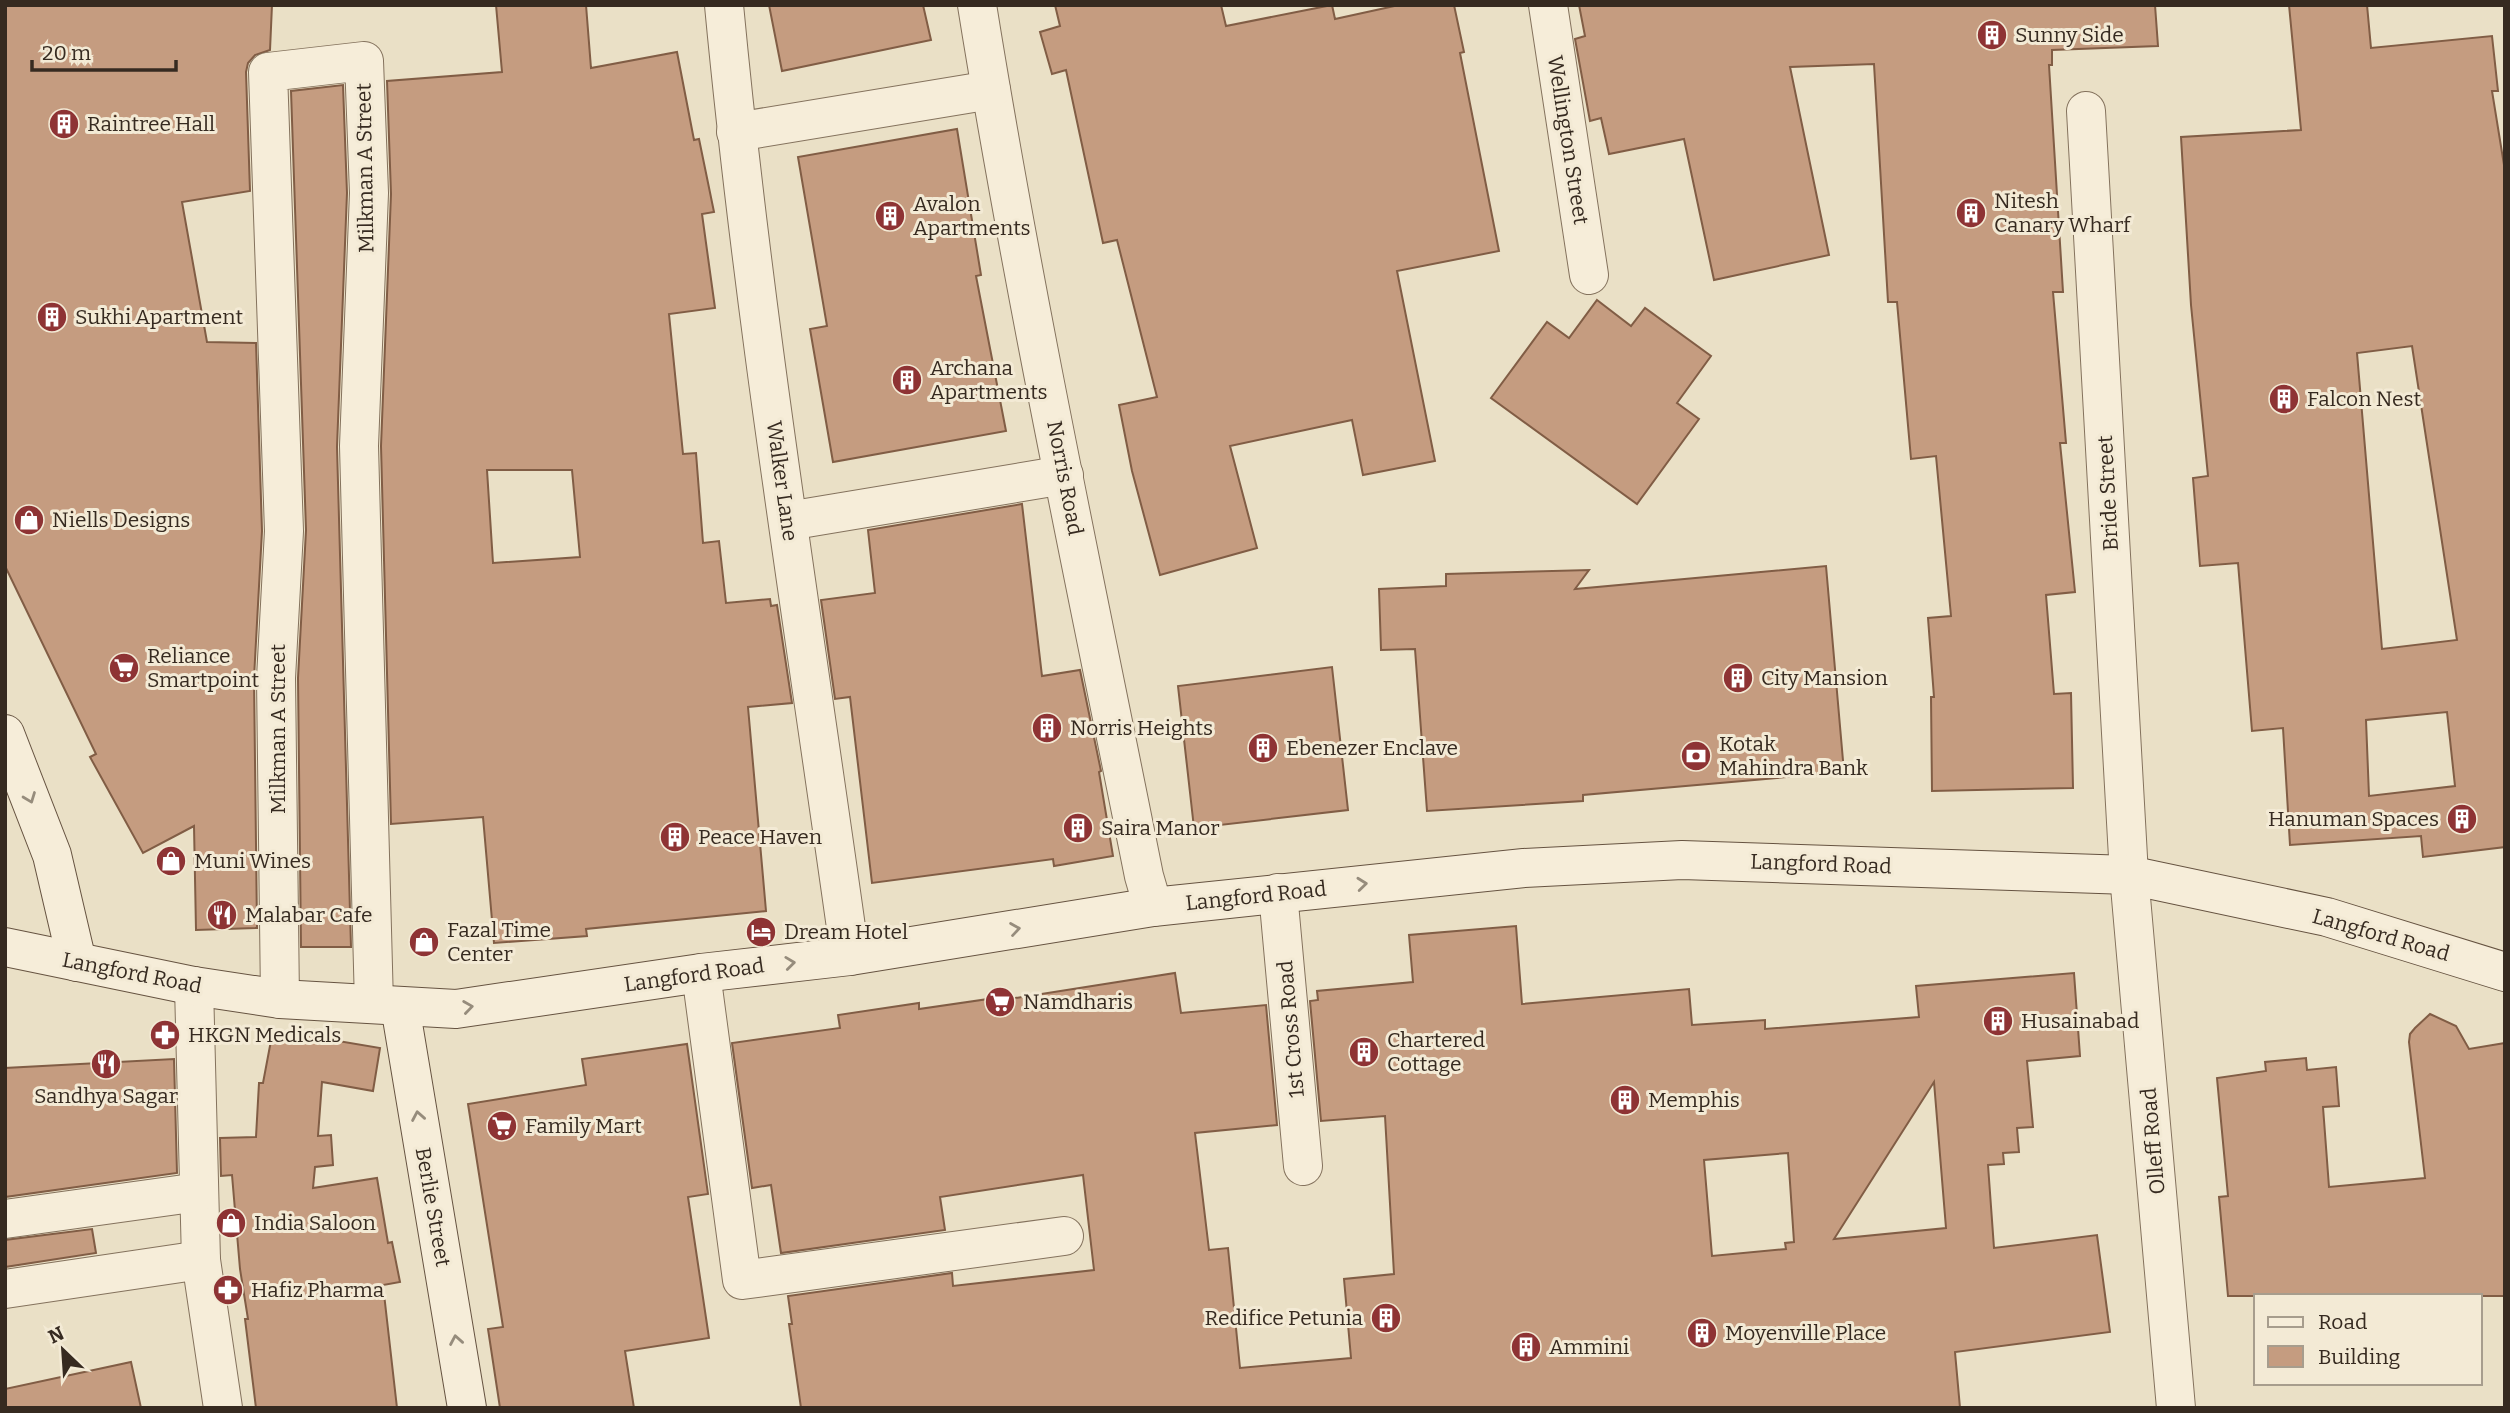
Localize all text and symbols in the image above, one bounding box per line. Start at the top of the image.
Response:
building icon: Sunny Side [1975,18,2009,52]
place label: Sunny Side [2015,22,2124,48]
scale bar [32,28,175,72]
text: 20 m [42,40,91,66]
street label: Wellington Street [1542,54,1594,227]
street label: Milkman A Street [351,82,379,253]
building icon: Raintree Hall [47,107,81,141]
place label: Raintree Hall [87,111,215,137]
place label: Nitesh Canary Wharf [1994,188,2132,238]
place label: Avalon Apartments [913,191,1031,241]
building icon: Nitesh Canary Wharf [1954,196,1988,230]
building icon: Avalon Apartments [873,199,907,233]
building icon: Sukhi Apartment [35,300,69,334]
place label: Sukhi Apartment [75,304,244,330]
place label: Archana Apartments [930,355,1048,405]
building icon: Archana Apartments [890,363,924,397]
building icon: Falcon Nest [2267,382,2301,416]
place label: Falcon Nest [2307,386,2421,412]
street label: Norris Road [1041,418,1089,538]
street label: Walker Lane [761,419,803,543]
street label: Bride Street [2092,434,2124,552]
shop icon: Niells Designs [12,503,46,537]
place label: Niells Designs [52,507,190,533]
place label: Reliance Smartpoint [147,643,259,693]
street label: Milkman A Street [265,644,291,814]
supermarket icon: Reliance Smartpoint [107,651,141,685]
building icon: City Mansion [1721,661,1755,695]
place label: City Mansion [1761,665,1888,691]
building icon: Norris Heights [1030,711,1064,745]
place label: Norris Heights [1070,715,1213,741]
building icon: Ebenezer Enclave [1246,731,1280,765]
place label: Kotak Mahindra Bank [1719,731,1868,781]
place label: Ebenezer Enclave [1286,735,1458,761]
bank icon: Kotak Mahindra Bank [1679,739,1713,773]
one-way arrow [21,791,35,803]
building icon: Hanuman Spaces [2445,802,2479,836]
place label: Hanuman Spaces [2268,806,2439,832]
building icon: Saira Manor [1061,811,1095,845]
place label: Saira Manor [1101,815,1220,841]
building icon: Peace Haven [658,820,692,854]
place label: Peace Haven [698,824,822,850]
shop icon: Muni Wines [154,844,188,878]
place label: Muni Wines [194,848,311,874]
street label: Langford Road [1750,849,1892,879]
street label: Langford Road [1184,876,1328,916]
one-way arrow [1357,877,1368,892]
restaurant icon: Malabar Cafe [205,898,239,932]
place label: Malabar Cafe [245,902,372,928]
street label: Langford Road [2309,903,2453,967]
hotel icon: Dream Hotel [744,915,778,949]
place label: Fazal Time Center [447,917,551,967]
place label: Dream Hotel [784,919,908,945]
one-way arrow [1010,922,1021,937]
shop icon: Fazal Time Center [407,925,441,959]
street label: Langford Road [60,947,204,999]
street label: Langford Road [622,952,766,998]
one-way arrow [785,955,796,970]
street label: 1st Cross Road [1272,959,1310,1099]
supermarket icon: Namdharis [983,985,1017,1019]
place label: Namdharis [1023,989,1133,1015]
one-way arrow [462,1000,474,1015]
building icon: Husainabad [1981,1004,2015,1038]
place label: Husainabad [2021,1008,2139,1034]
pharmacy icon: HKGN Medicals [148,1018,182,1052]
place label: HKGN Medicals [188,1022,341,1048]
place label: Chartered Cottage [1387,1027,1485,1077]
building icon: Chartered Cottage [1347,1035,1381,1069]
restaurant icon: Sandhya Sagar [89,1047,123,1081]
place label: Sandhya Sagar [34,1083,178,1109]
building icon: Memphis [1608,1083,1642,1117]
place label: Memphis [1648,1087,1740,1113]
street label: Olleff Road [2135,1087,2171,1195]
supermarket icon: Family Mart [485,1109,519,1143]
one-way arrow [411,1110,426,1122]
place label: Family Mart [525,1113,642,1139]
street label: Berlie Street [410,1145,456,1269]
shop icon: India Saloon [214,1206,248,1240]
place label: India Saloon [254,1210,376,1236]
pharmacy icon: Hafiz Pharma [211,1273,245,1307]
place label: Hafiz Pharma [251,1277,385,1303]
legend [2254,1294,2482,1385]
building icon: Redifice Petunia [1369,1301,1403,1335]
place label: Redifice Petunia [1205,1305,1364,1331]
text: Road [2318,1309,2367,1335]
north arrow [28,1315,98,1385]
building icon: Moyenville Place [1685,1316,1719,1350]
place label: Moyenville Place [1725,1320,1886,1346]
text: N [45,1321,68,1349]
building icon: Ammini [1509,1330,1543,1364]
place label: Ammini [1549,1334,1629,1360]
one-way arrow [449,1335,464,1346]
text: Building [2318,1344,2401,1370]

